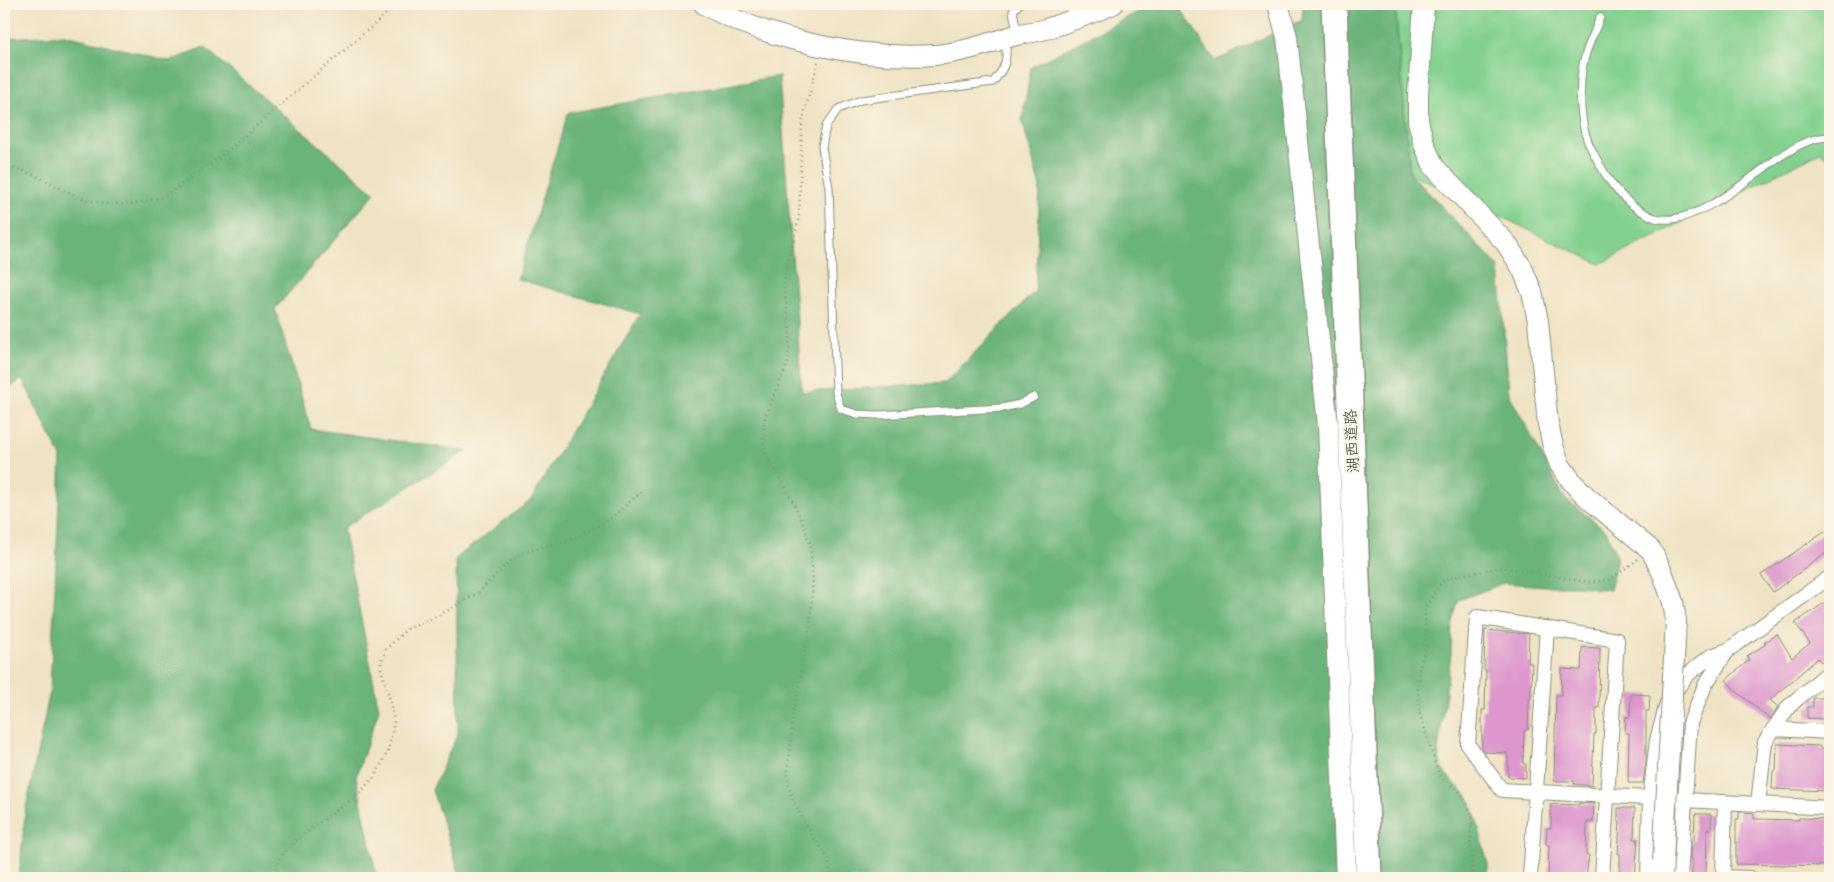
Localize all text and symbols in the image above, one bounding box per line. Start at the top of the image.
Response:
street label: 湖西道路 [1342,408,1366,473]

